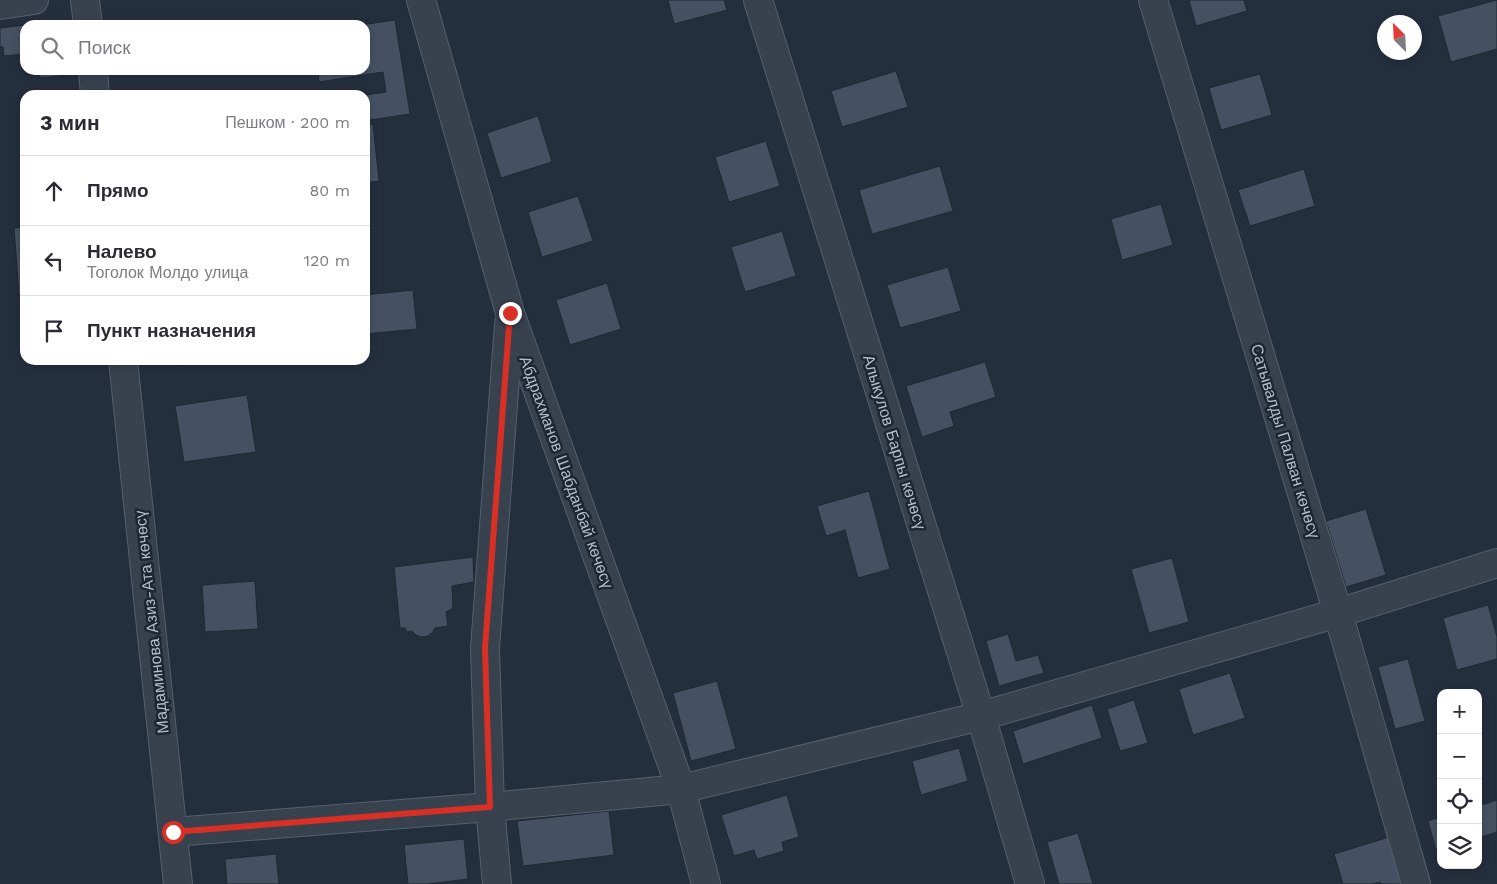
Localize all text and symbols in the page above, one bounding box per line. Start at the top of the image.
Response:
north arrow [1377,15,1422,60]
search box [20,20,370,75]
icon: search [38,34,66,62]
text: Поиск [78,36,131,59]
text: 3 мин [40,110,100,135]
text: Пешком · 200 m [225,113,350,132]
icon: ahead [40,177,68,205]
text: Прямо [87,179,149,202]
text: 80 m [309,181,350,200]
text: Налево [87,240,157,263]
icon: left [40,247,68,275]
text: 120 m [304,251,350,270]
text: Тоголок Молдо улица [87,263,248,282]
route end [499,302,522,325]
icon: arrive [40,317,68,345]
text: Пункт назначения [87,319,256,342]
street label: Сатывалды Палван көчөсү [1247,342,1324,541]
street label: Алыкулов Барпы көчөсү [859,352,930,532]
street label: Абдрахманов Шабданбай көчөсү [516,353,618,591]
street label: Мадаминова Азиз-Ата көчөсү [130,509,173,735]
map controls [1437,689,1482,869]
button: + [1437,689,1482,734]
button: − [1437,734,1482,779]
button: locate [1437,779,1482,824]
route start [162,821,185,844]
button: layers [1437,824,1482,869]

